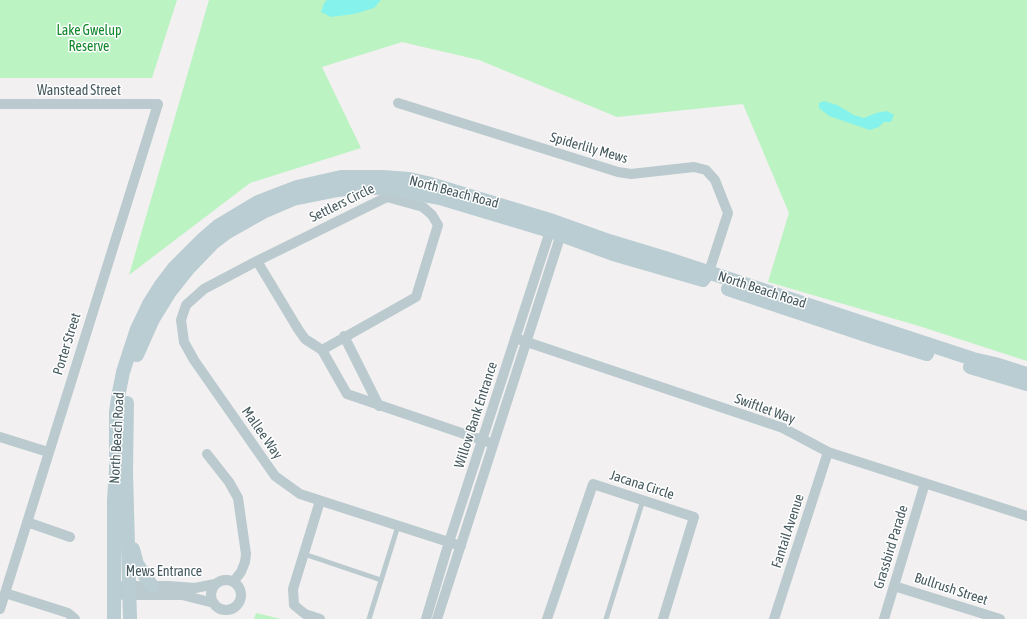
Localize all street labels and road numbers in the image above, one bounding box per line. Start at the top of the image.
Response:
street label: Wanstead Street [37,83,121,99]
street label: Spiderlily Mews [548,129,630,167]
street label: North Beach Road [408,172,500,212]
street label: Settlers Circle [307,180,377,226]
street label: North Beach Road [716,268,808,312]
street label: Porter Street [50,311,84,377]
street label: Willow Bank Entrance [451,360,501,470]
street label: Swiftlet Way [732,390,798,428]
street label: North Beach Road [106,392,128,484]
street label: Mallee Way [238,404,286,462]
street label: Jacana Circle [608,467,676,503]
street label: Fantail Avenue [768,492,808,570]
street label: Grassbird Parade [870,503,912,591]
street label: Mews Entrance [126,564,202,580]
street label: Bullrush Street [912,569,990,609]

